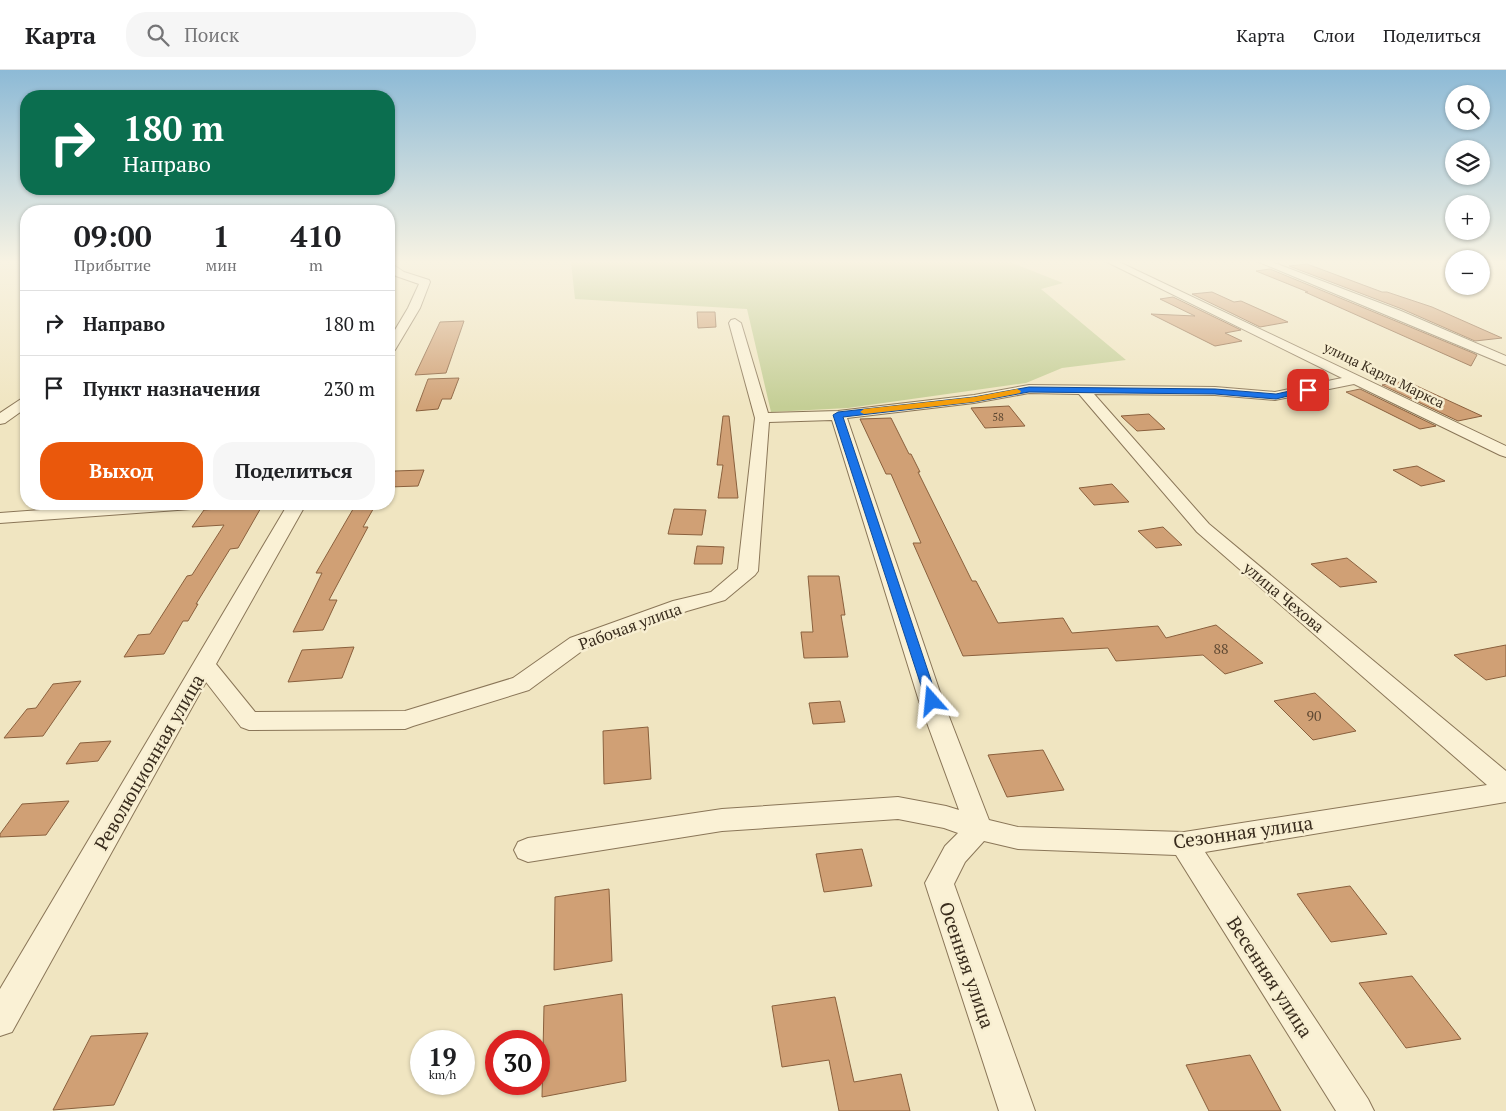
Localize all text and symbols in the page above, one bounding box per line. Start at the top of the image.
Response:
search box [126,12,476,57]
text: Карта [25,19,96,51]
icon: search [144,21,172,49]
text: Поиск [184,22,239,47]
text: Карта [1236,23,1285,47]
text: Слои [1313,23,1355,47]
text: Поделиться [1383,23,1481,47]
map controls [1445,85,1490,295]
button: search [1445,85,1490,130]
text: 180 m [123,105,224,151]
icon: right [40,110,105,175]
button: layers [1445,140,1490,185]
text: Направо [123,149,211,178]
button: + [1445,195,1490,240]
text: 09:00 [74,216,152,256]
text: 1 [213,216,230,256]
text: 410 [290,216,341,256]
button: − [1445,250,1490,295]
text: Прибытие [74,254,151,276]
text: мин [205,254,237,276]
text: m [309,254,323,276]
icon: right [40,309,68,337]
text: Направо [83,311,165,336]
text: 180 m [324,311,375,336]
street label: улица Карла Маркса [1320,337,1448,412]
pin [1287,369,1329,411]
icon: arrive [40,374,68,402]
text: Пункт назначения [83,376,260,401]
text: 230 m [324,376,375,401]
icon: arrive [1294,376,1322,404]
house number: 58 [992,410,1004,424]
button: Выход [40,442,203,500]
button: Поделиться [213,442,375,500]
street label: улица Чехова [1238,556,1329,637]
street label: Рабочая улица [575,597,685,655]
house number: 88 [1214,639,1228,658]
street label: Революционная улица [88,669,209,854]
position arrow [905,674,957,726]
house number: 90 [1307,706,1321,725]
street label: Сезонная улица [1171,809,1315,854]
street label: Осенняя улица [934,898,1001,1032]
street label: Весенняя улица [1222,911,1319,1042]
speed limit sign: 30 [485,1030,550,1095]
text: 19 [428,1040,457,1073]
text: km/h [429,1067,456,1082]

